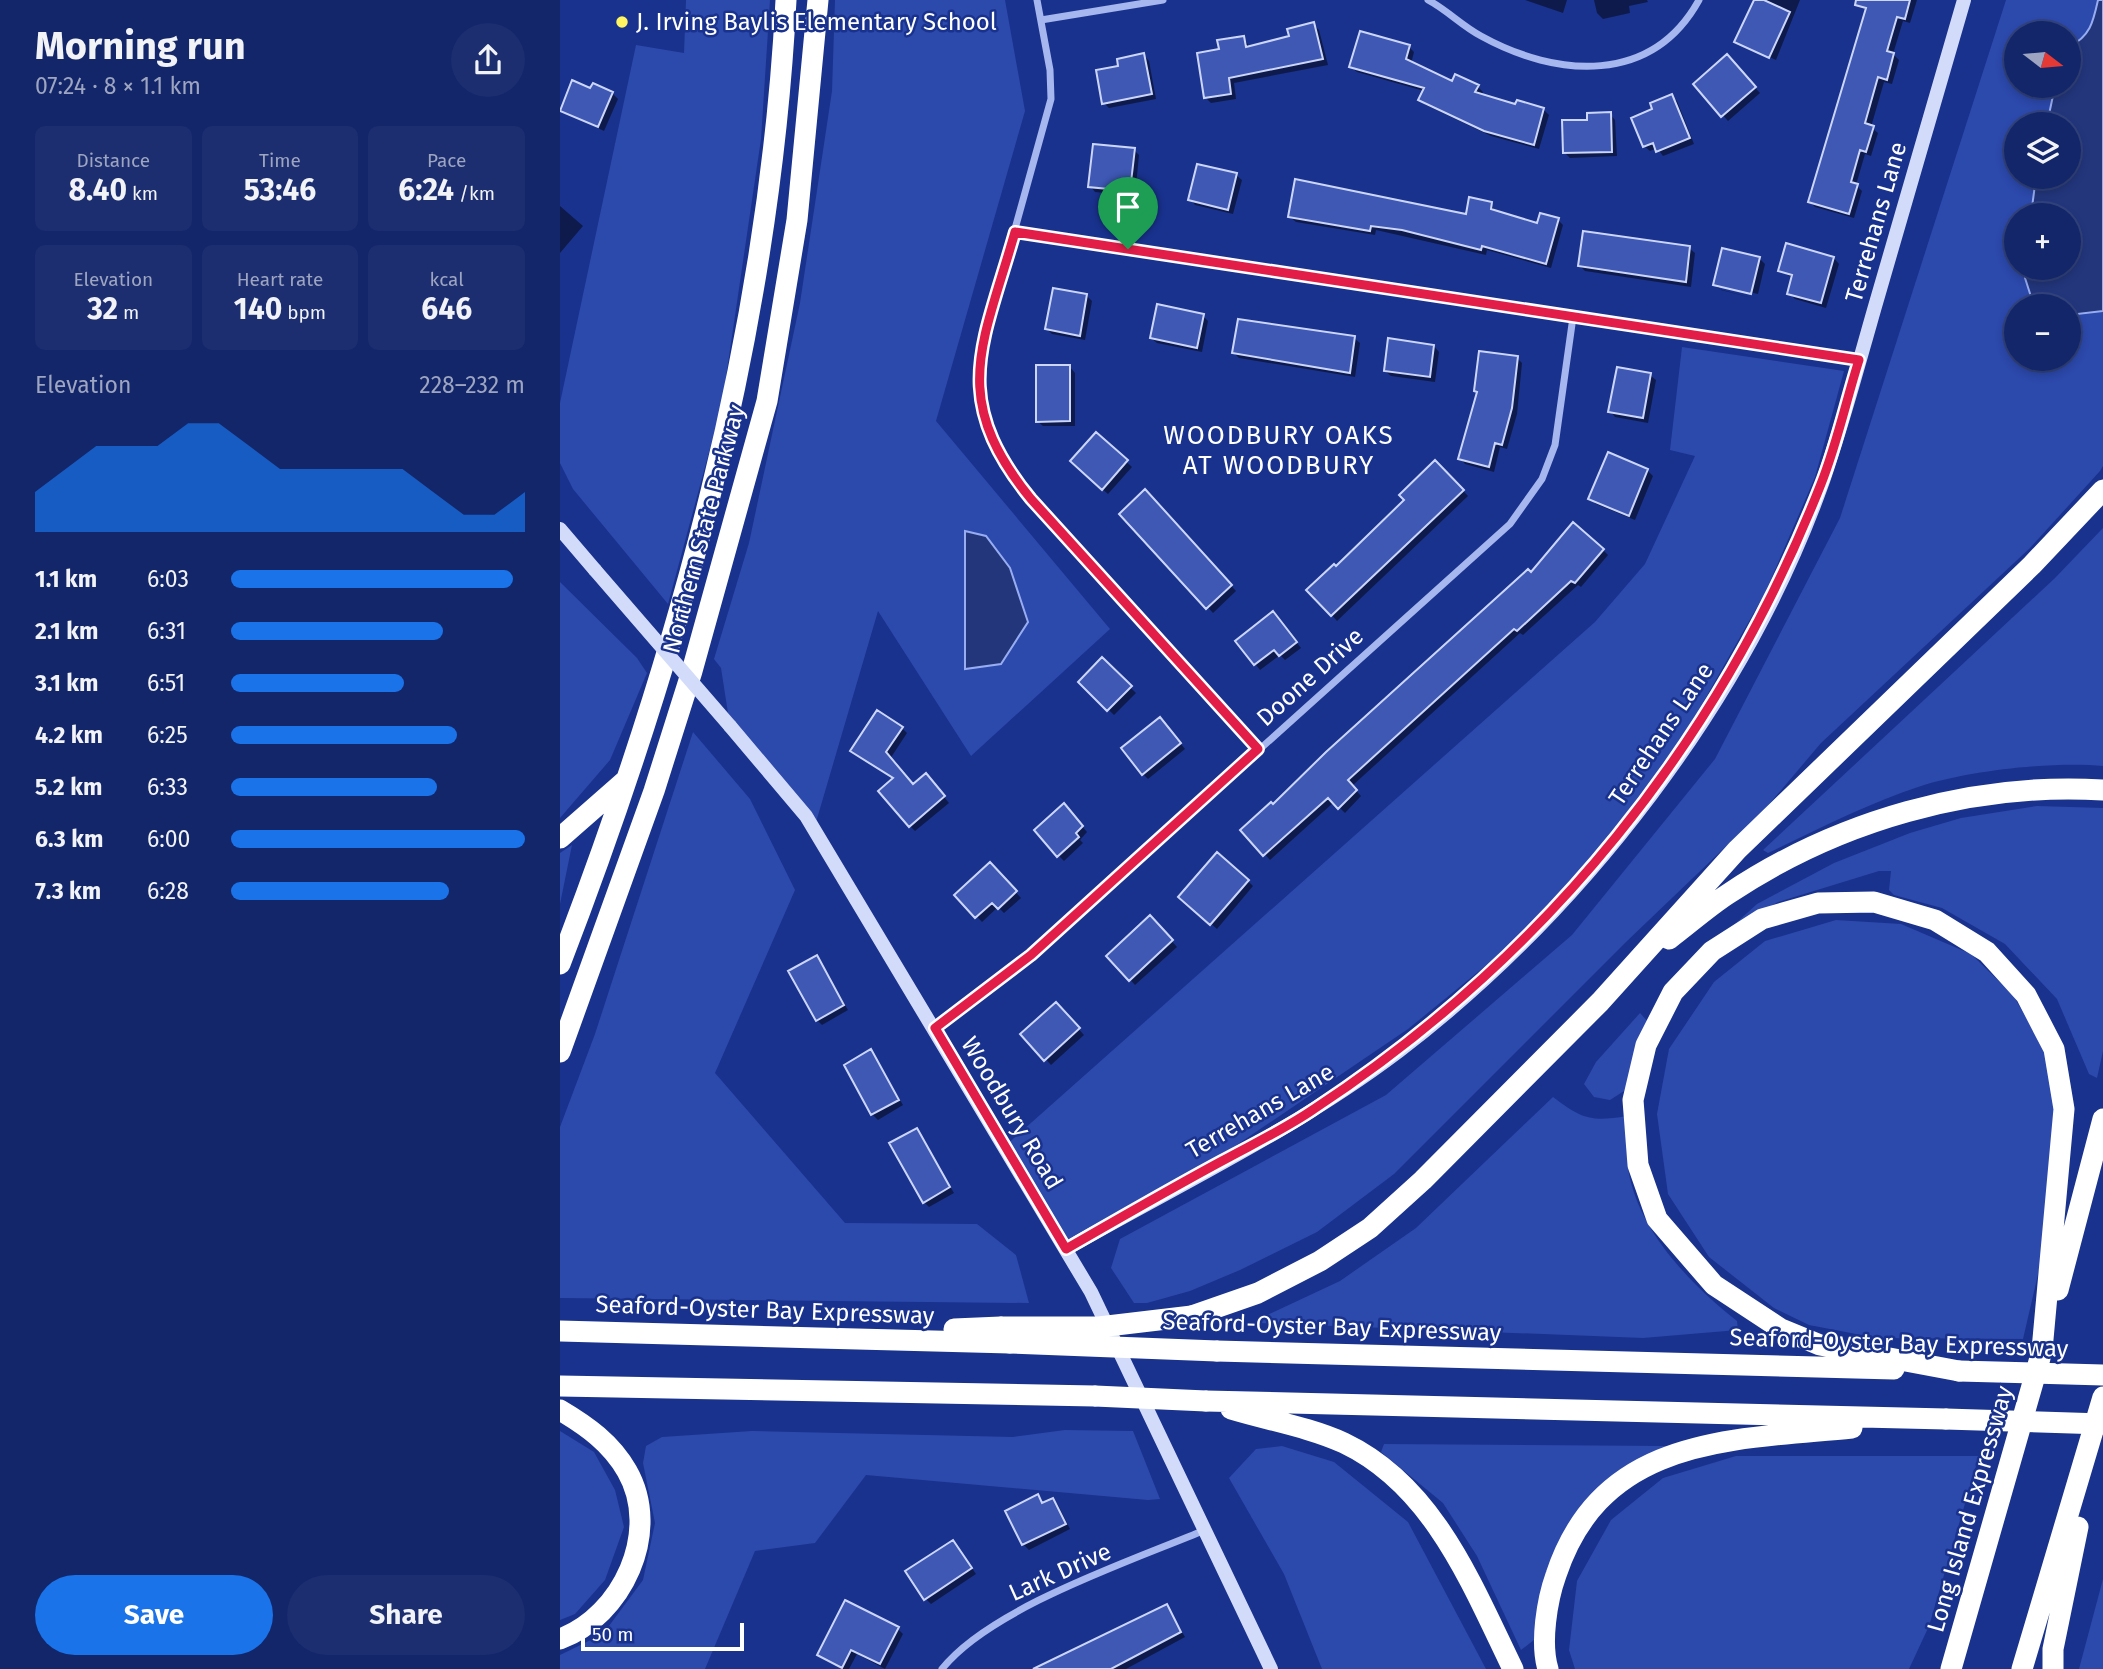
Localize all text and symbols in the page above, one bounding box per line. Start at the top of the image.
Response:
place label: J. Irving Baylis Elementary School [636,8,997,36]
marker: J. Irving Baylis Elementary School [614,14,630,30]
north arrow [2004,21,2081,98]
map controls [2004,21,2081,371]
text: Morning run [35,23,246,69]
button: share [451,23,525,97]
text: 07:24 · 8 × 1.1 km [35,72,201,100]
button: layers [2004,112,2081,189]
street label: Terrehans Lane [1840,138,1912,306]
text: Distance [76,149,150,172]
text: Time [259,149,301,172]
text: Pace [427,149,466,172]
text: 8.40 [69,172,127,208]
text: 53:46 [244,172,316,208]
text: 6:24 [398,172,454,208]
pin [1098,177,1158,249]
text: km [127,182,158,205]
text: /km [454,182,495,205]
icon: arrive [1109,188,1147,226]
button: + [2004,203,2081,280]
text: Elevation [74,268,153,291]
text: Heart rate [237,268,323,291]
text: kcal [430,268,464,291]
text: 32 [87,291,118,327]
text: 140 [234,291,282,327]
text: 646 [421,291,472,327]
button: − [2004,294,2081,371]
text: m [118,301,139,324]
text: bpm [282,301,326,324]
text: Elevation [35,371,131,399]
text: 228–232 m [419,371,525,399]
street label: Northern State Parkway [657,401,751,656]
district label: WOODBURY OAKS AT WOODBURY [1163,420,1395,481]
text: 1.1 km [35,565,97,593]
text: 6:03 [147,565,189,593]
text: 2.1 km [35,617,98,645]
text: 6:31 [147,617,186,645]
street label: Doone Drive [1251,622,1369,732]
street label: Terrehans Lane [1603,657,1719,811]
text: 3.1 km [35,669,98,697]
text: 6:51 [147,669,185,697]
text: 4.2 km [35,721,103,749]
text: 6:25 [147,721,188,749]
text: 5.2 km [35,773,102,801]
text: 6:33 [147,773,188,801]
text: 6.3 km [35,825,103,853]
text: 6:00 [147,825,190,853]
text: 7.3 km [35,877,101,905]
text: 6:28 [147,877,189,905]
street label: Woodbury Road [955,1032,1069,1194]
street label: Terrehans Lane [1181,1057,1339,1165]
street label: Seaford-Oyster Bay Expressway [595,1290,935,1330]
street label: Seaford-Oyster Bay Expressway [1162,1307,1502,1347]
street label: Seaford-Oyster Bay Expressway [1729,1323,2069,1363]
street label: Long Island Expressway [1921,1382,2019,1635]
street label: Lark Drive [1005,1537,1115,1607]
button: Save [35,1575,273,1655]
button: Share [287,1575,525,1655]
scale bar [581,1620,744,1652]
text: 50 m [592,1623,633,1646]

